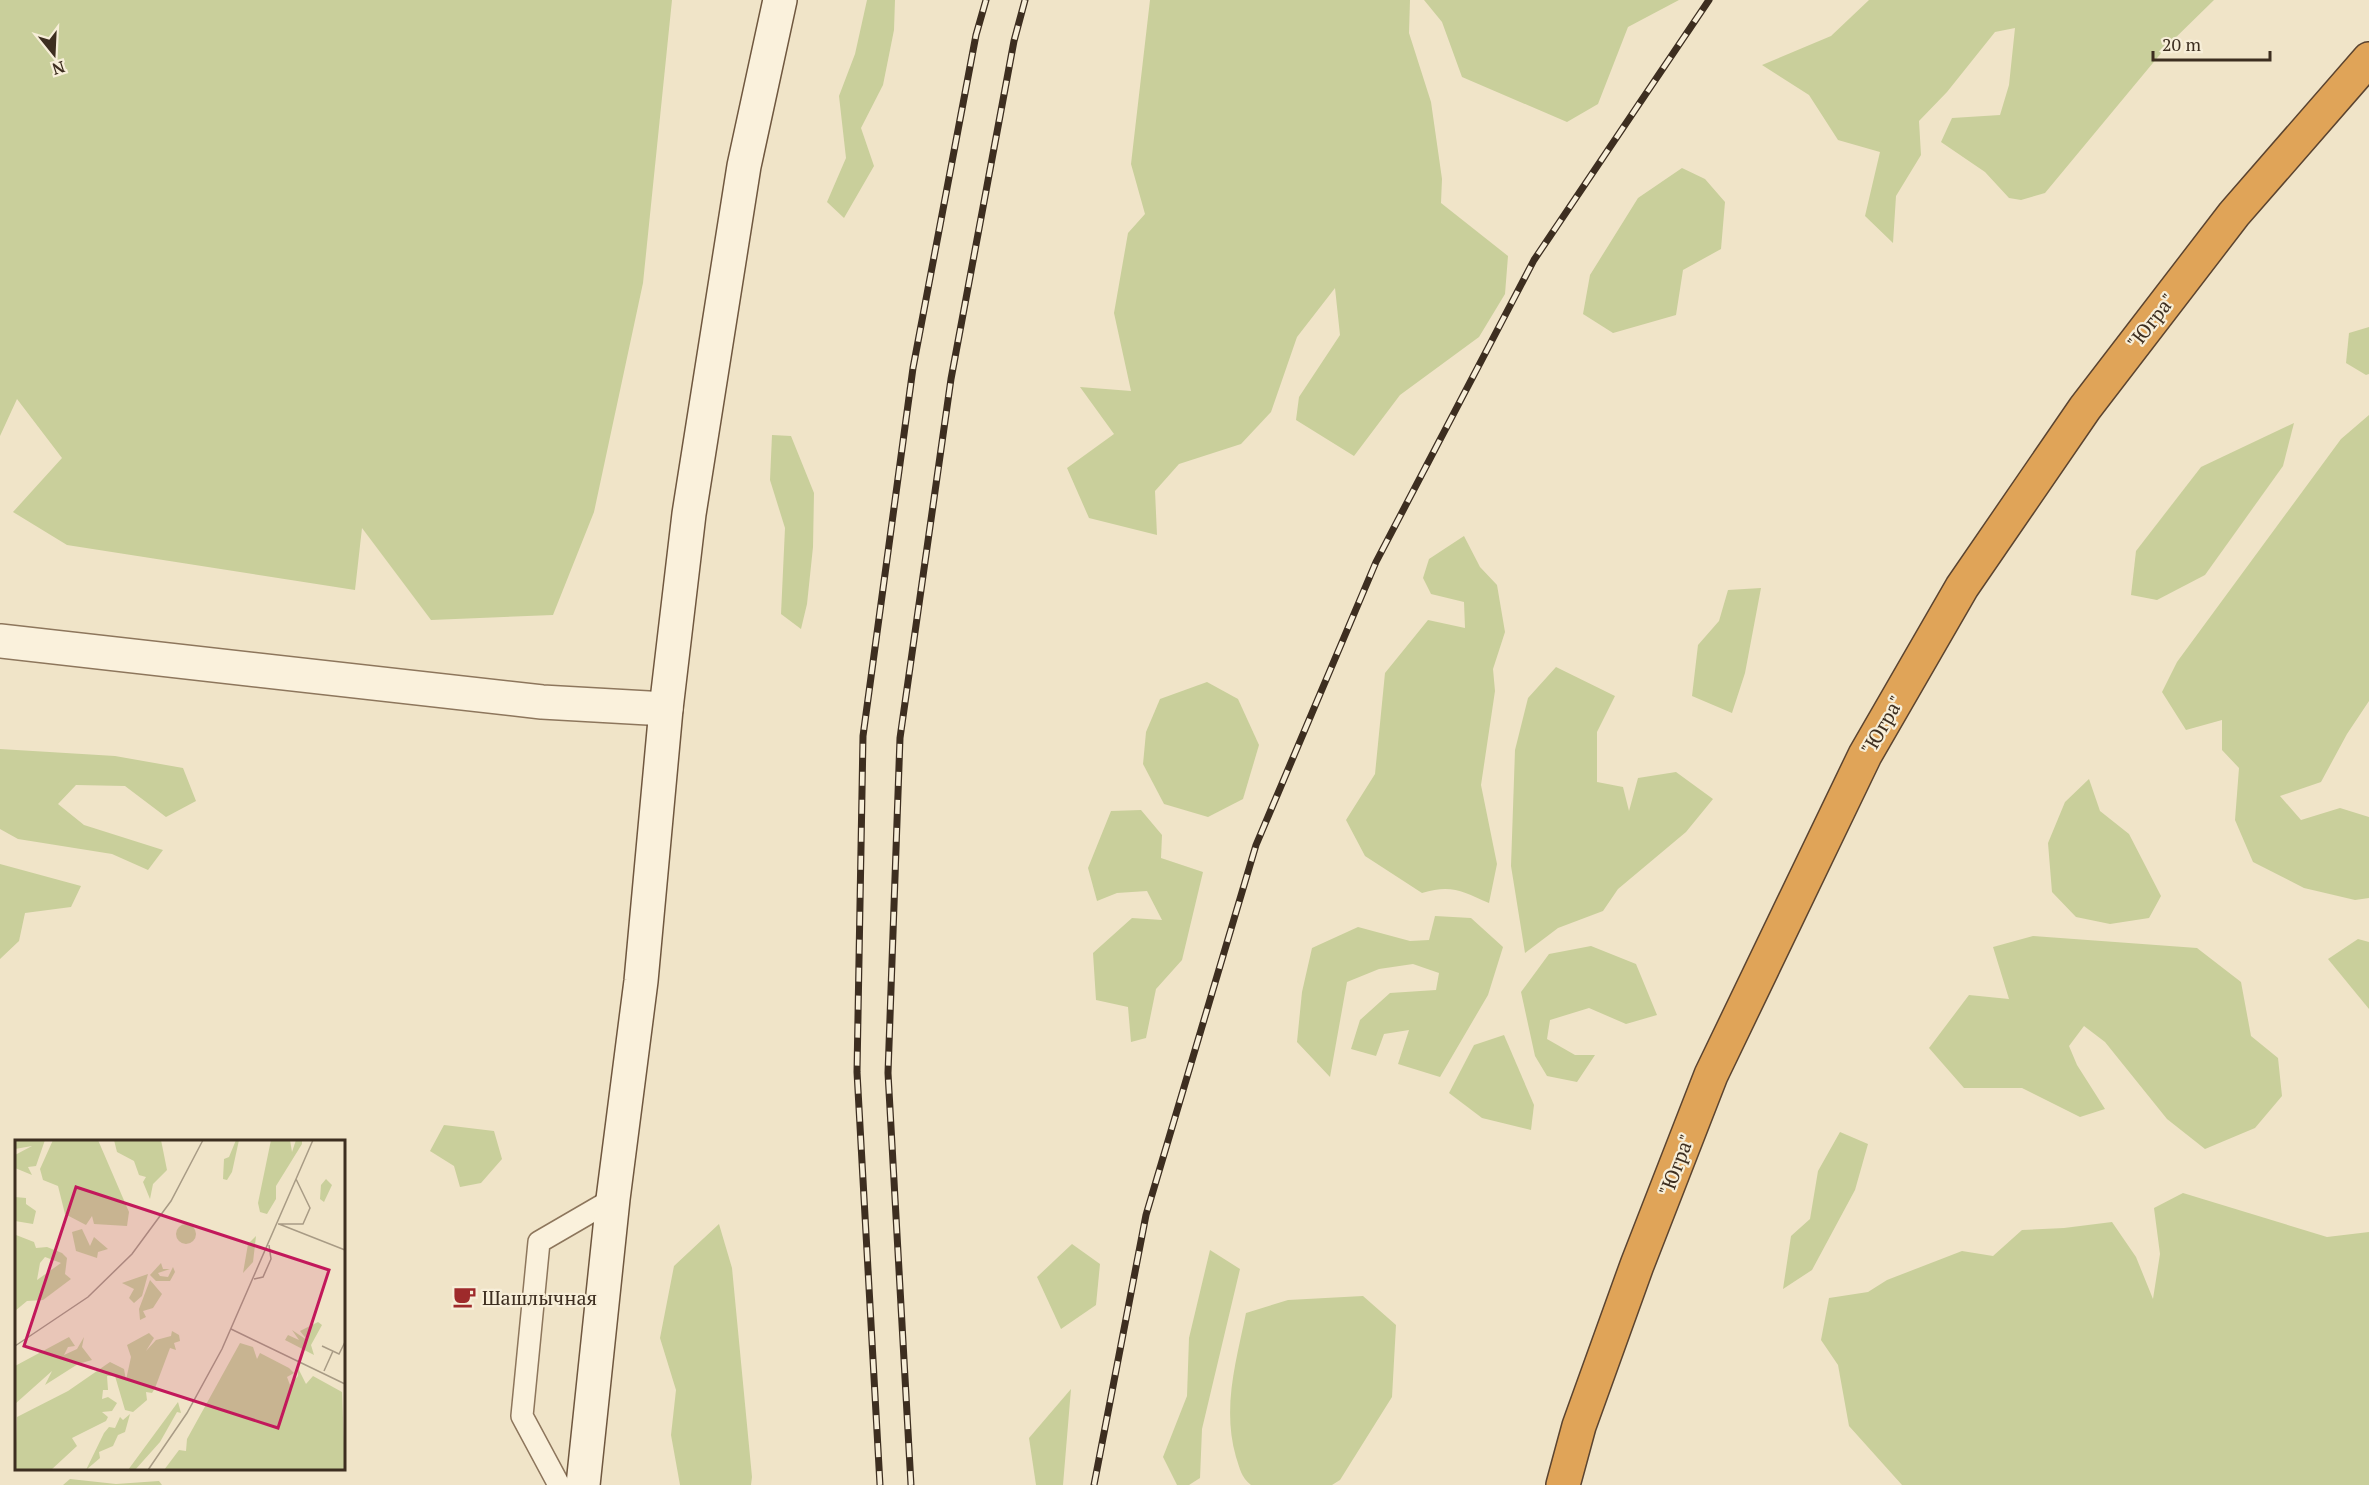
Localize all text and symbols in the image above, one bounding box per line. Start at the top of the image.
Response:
north arrow [24,24,84,84]
scale bar [2153,24,2270,62]
text: 20 m [2162,32,2202,56]
text: N [49,56,68,81]
street label: "Югра" [2120,287,2182,355]
street label: "Югра" [1854,690,1910,760]
street label: "Югра" [1652,1130,1700,1200]
inset map [15,1140,345,1470]
cafe icon: Шашлычная [451,1284,477,1310]
place label: Шашлычная [482,1284,597,1311]

